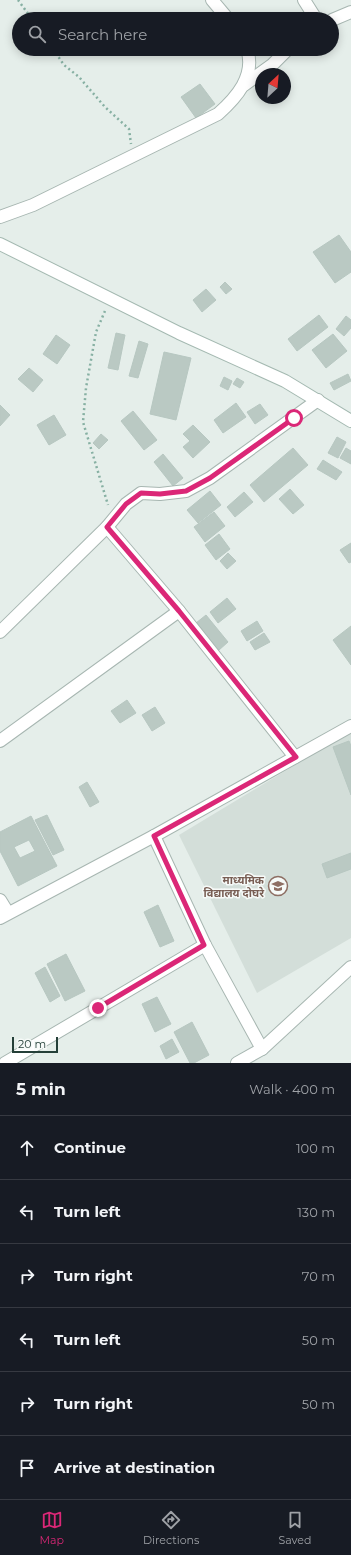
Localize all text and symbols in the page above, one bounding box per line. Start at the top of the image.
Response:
search box [12,12,339,56]
icon: search [26,23,48,45]
text: Search here [58,25,147,44]
north arrow [255,68,291,104]
route start [285,409,303,427]
place label: माध्यमिक विद्यालय दोघरे [204,873,265,900]
school or university icon: माध्यमिक विद्यालय दोघरे [267,875,289,897]
route end [89,999,107,1017]
scale bar [12,1035,58,1054]
text: 20 m [18,1037,46,1051]
text: 5 min [16,1079,66,1099]
text: Walk · 400 m [249,1081,335,1097]
icon: ahead [16,1137,38,1159]
text: Continue [54,1138,126,1157]
text: 100 m [296,1140,335,1156]
icon: left [16,1201,38,1223]
text: Turn left [54,1202,121,1221]
text: 130 m [297,1204,335,1220]
icon: right [16,1265,38,1287]
text: Turn right [54,1266,133,1285]
text: 70 m [302,1268,335,1284]
icon: left [16,1329,38,1351]
text: Turn left [54,1330,121,1349]
text: 50 m [302,1332,335,1348]
icon: right [16,1393,38,1415]
text: Turn right [54,1394,133,1413]
text: 50 m [302,1396,335,1412]
icon: arrive [16,1457,38,1479]
text: Arrive at destination [54,1458,215,1477]
tab: Map [40,1509,64,1547]
tab: Directions [143,1509,199,1547]
tab: Saved [278,1509,311,1547]

